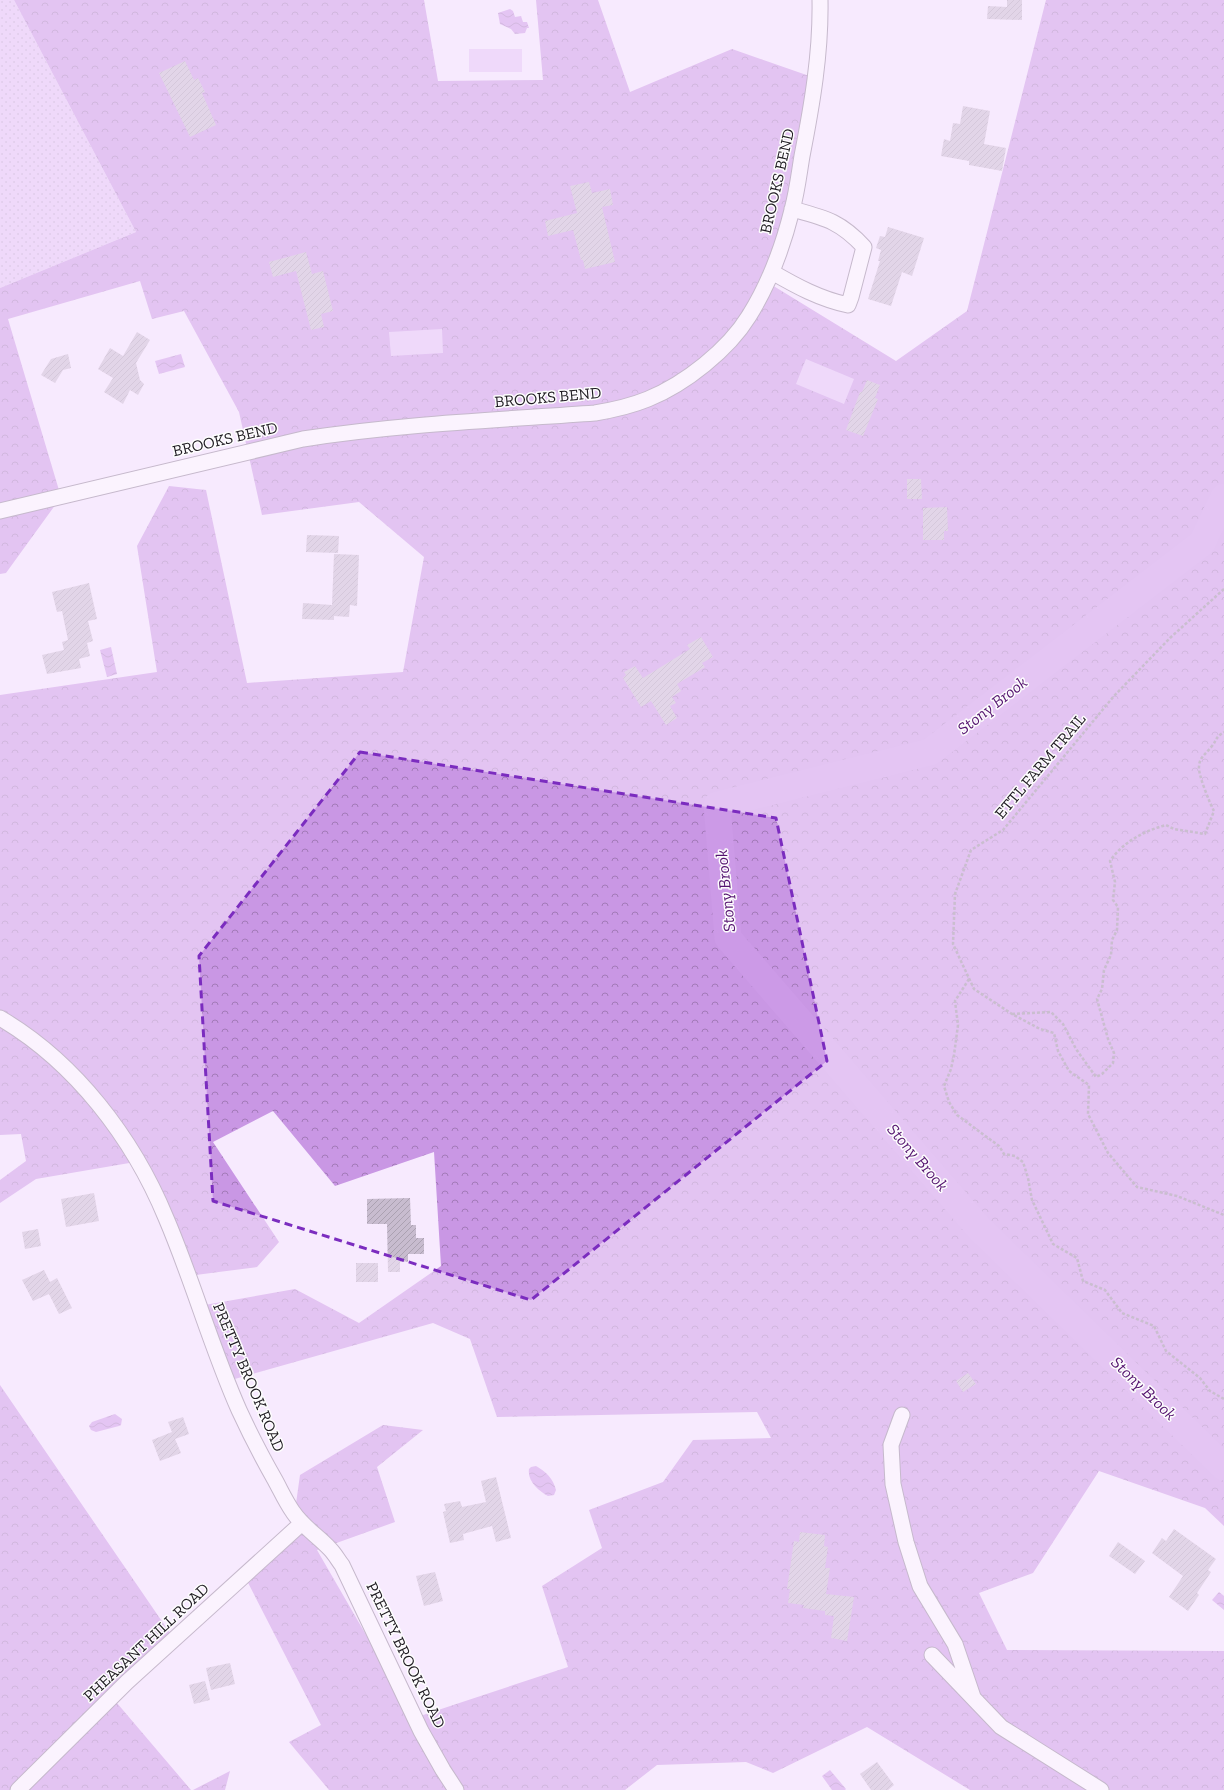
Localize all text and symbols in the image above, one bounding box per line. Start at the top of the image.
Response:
street label: BROOKS BEND [756,127,798,235]
street label: BROOKS BEND [494,383,602,411]
street label: BROOKS BEND [171,418,279,460]
water label: Stony Brook [953,671,1031,738]
street label: ETTL FARM TRAIL [991,709,1090,822]
water label: Stony Brook [711,848,739,933]
water label: Stony Brook [883,1119,953,1195]
street label: PRETTY BROOK ROAD [209,1300,289,1454]
water label: Stony Brook [1107,1352,1181,1424]
street label: PHEASANT HILL ROAD [79,1579,213,1705]
street label: PRETTY BROOK ROAD [362,1579,450,1731]

